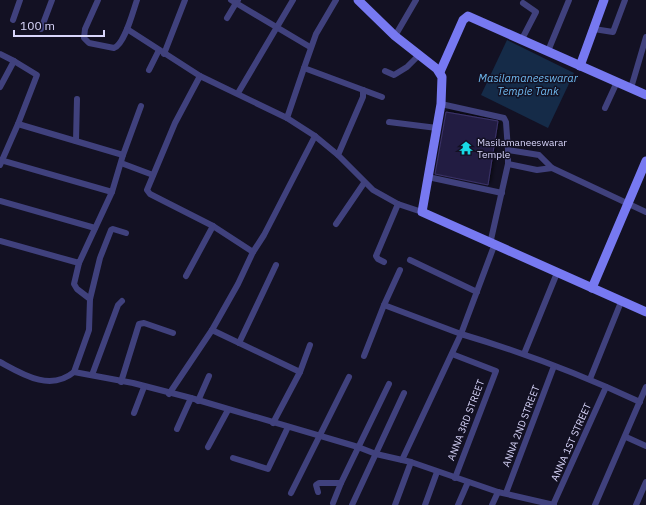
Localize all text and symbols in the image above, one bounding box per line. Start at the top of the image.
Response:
scale bar [14,12,104,38]
text: 100 m [20,18,55,33]
water label: Masilamaneeswarar Temple Tank [478,71,579,98]
place label: Masilamaneeswarar Temple [477,136,567,161]
temple icon: Masilamaneeswarar Temple [458,140,474,156]
street label: ANNA 3RD STREET [445,377,488,462]
street label: ANNA 2ND STREET [499,383,543,469]
street label: ANNA 1ST STREET [548,401,594,483]

